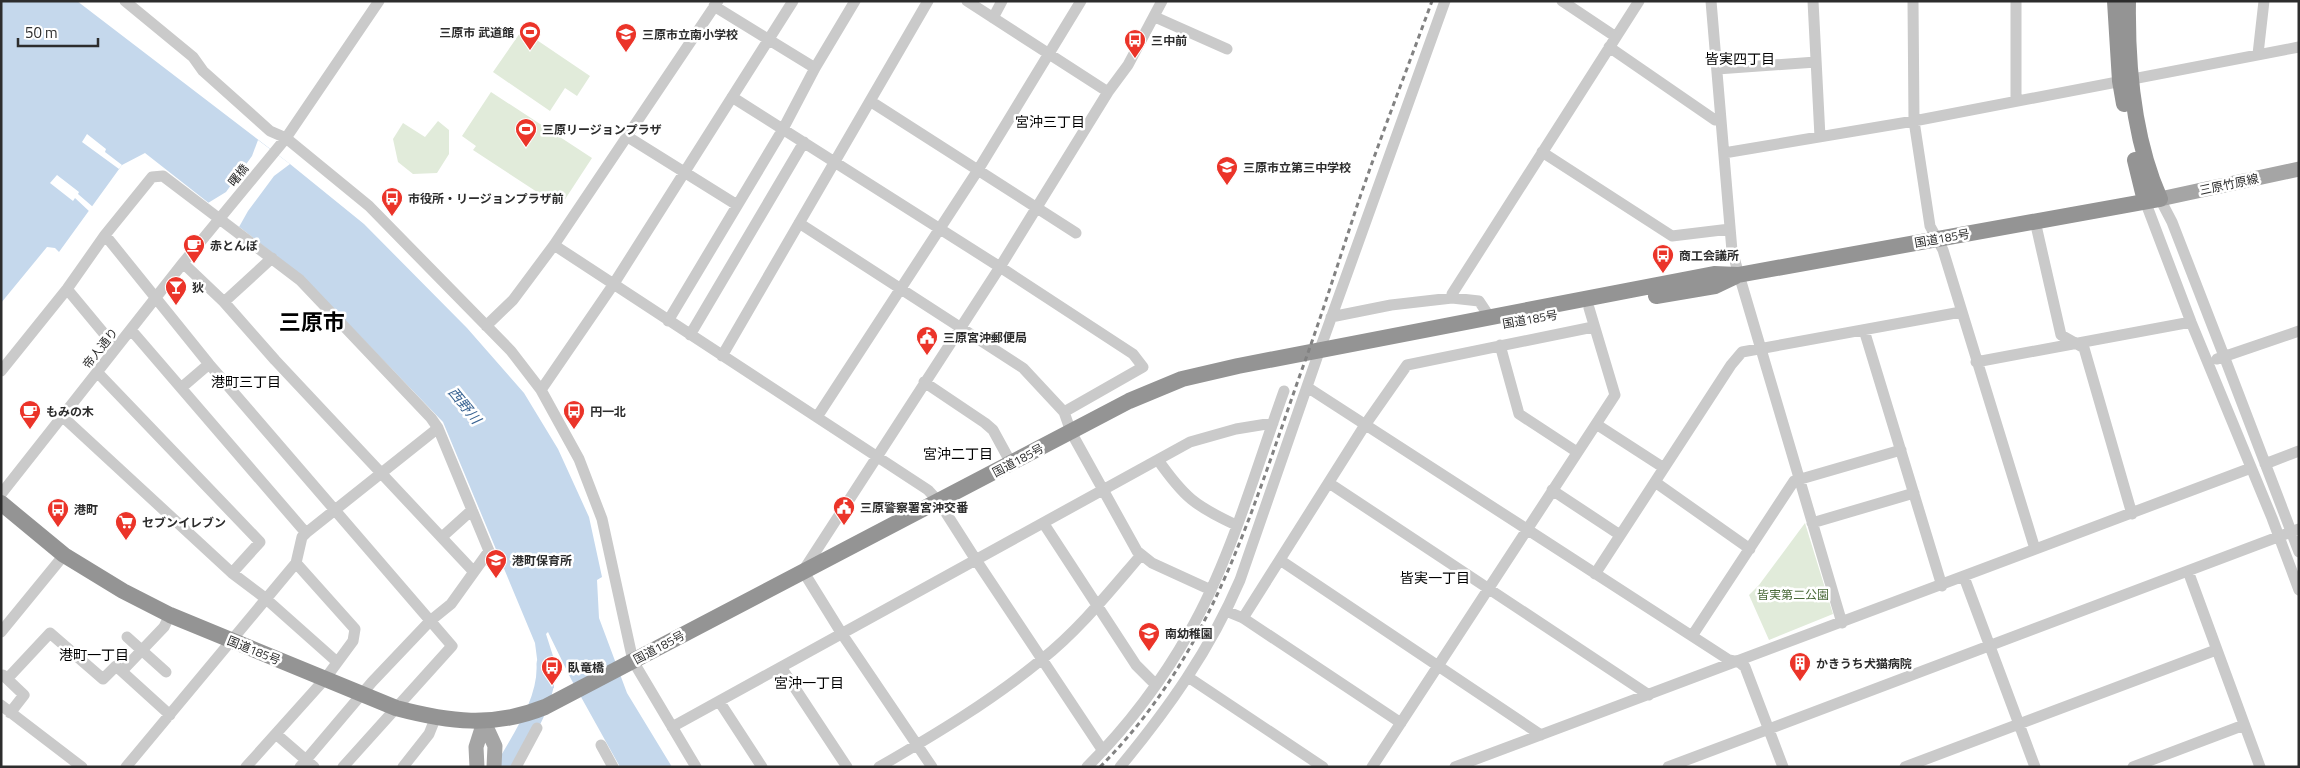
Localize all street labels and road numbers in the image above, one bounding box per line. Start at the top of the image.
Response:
street label: 曙橋 [223,160,253,190]
street label: 三原竹原線 [2198,168,2260,200]
street label: 国道185号 [1913,224,1971,252]
street label: 国道185号 [1501,305,1559,333]
street label: 帝人通り [78,323,122,373]
street label: 国道185号 [989,438,1047,482]
street label: 国道185号 [630,625,688,669]
street label: 国道185号 [224,631,284,669]

